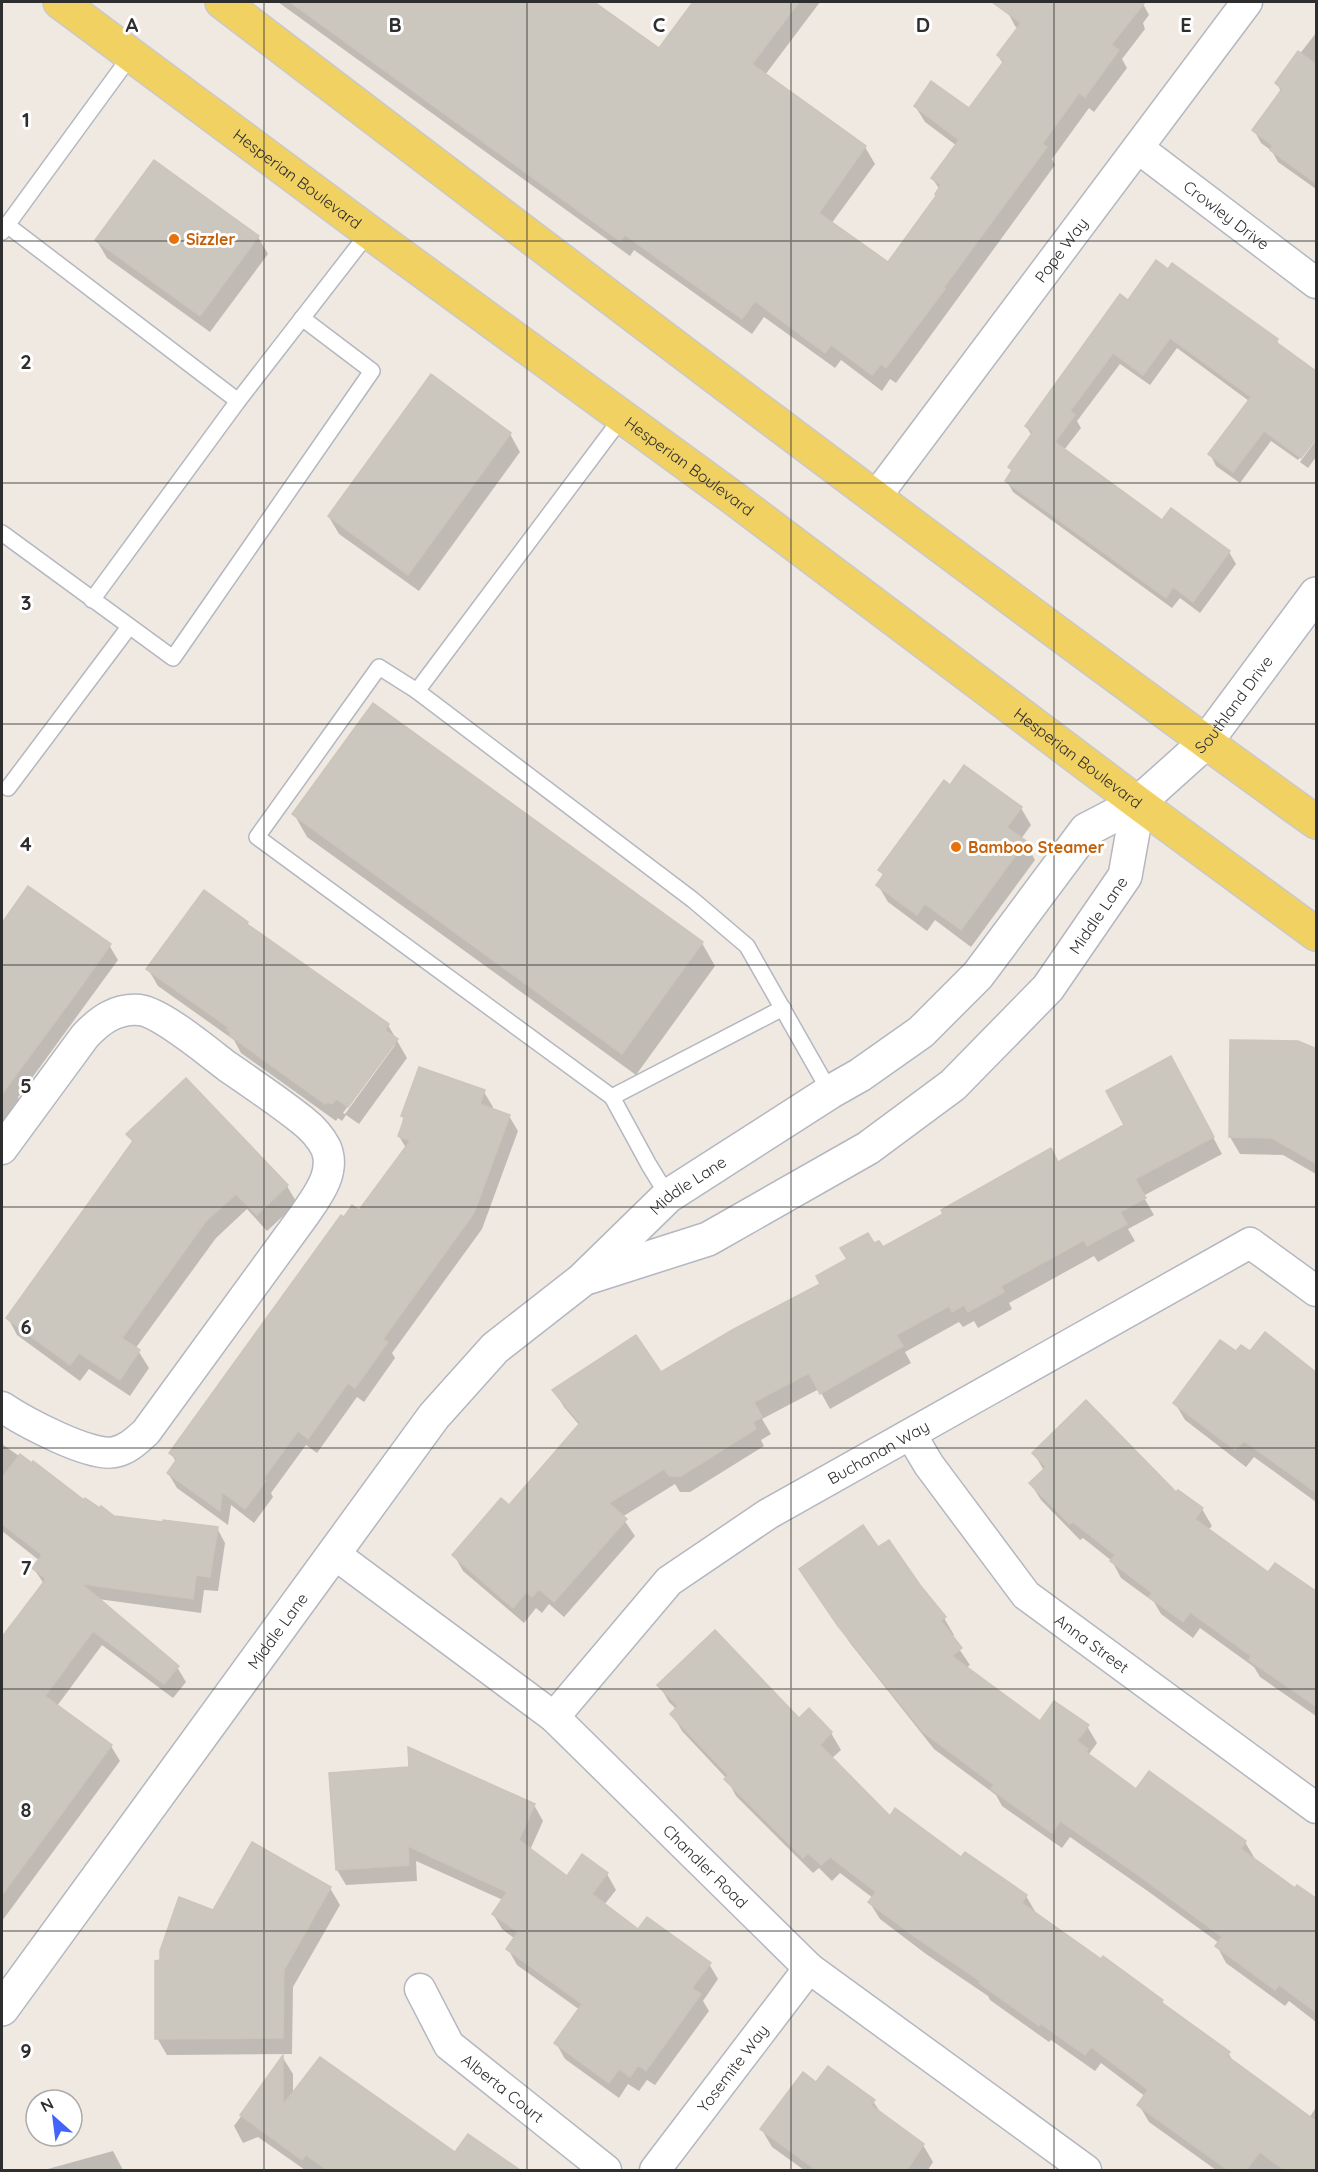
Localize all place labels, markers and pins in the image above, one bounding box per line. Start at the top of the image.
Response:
place label: Sizzler [186,229,235,249]
marker: Sizzler [167,232,181,246]
place label: Bamboo Steamer [968,837,1105,857]
marker: Bamboo Steamer [949,840,963,854]

